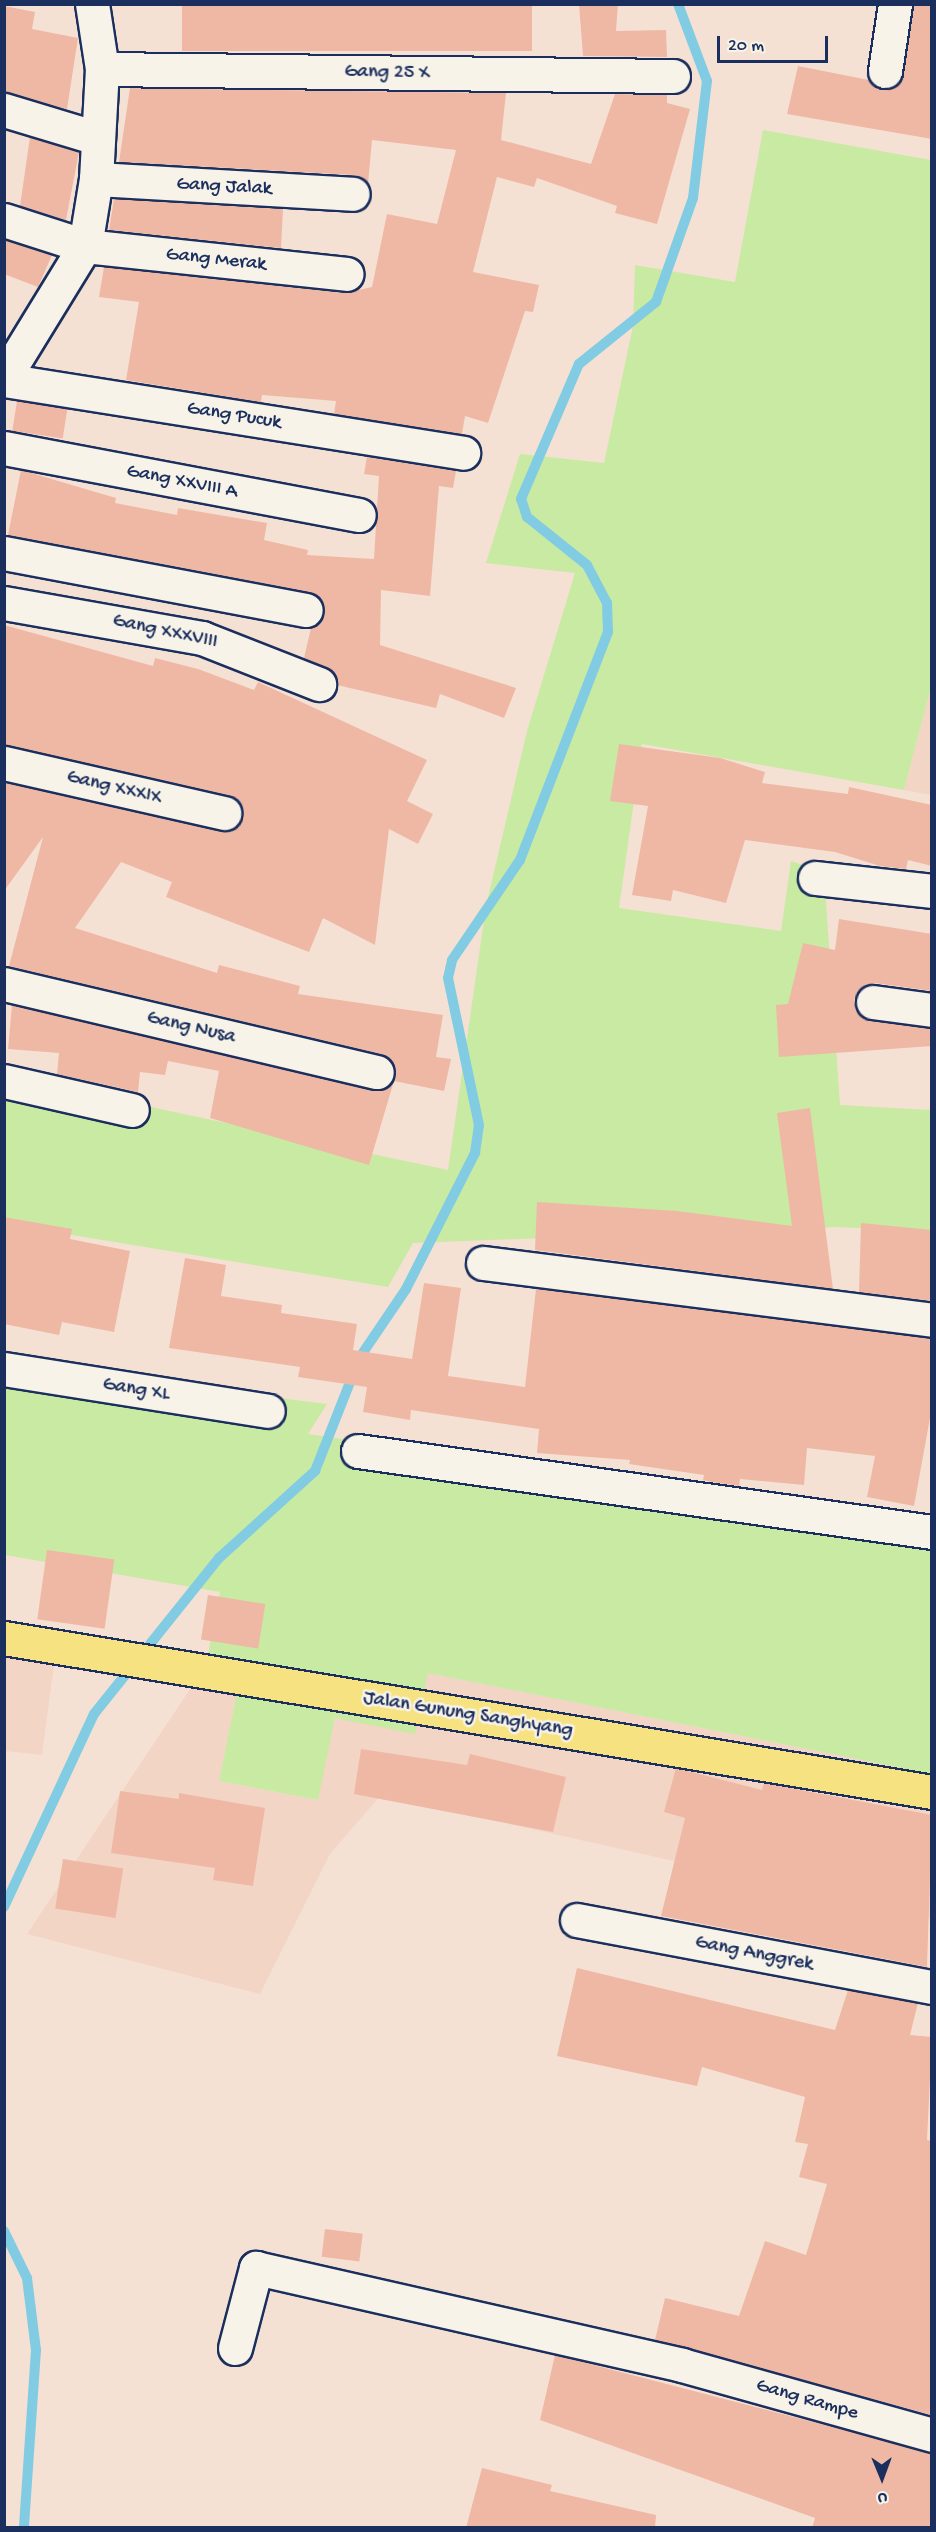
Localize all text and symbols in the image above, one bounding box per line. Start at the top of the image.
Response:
scale bar [720,24,831,62]
text: 20 m [728,36,764,57]
street label: Gang 25 X [344,60,430,86]
street label: Gang Jalak [176,173,272,201]
street label: Gang Merak [165,243,267,277]
street label: Gang Pucuk [185,397,283,435]
street label: Gang XXVIII A [124,459,240,505]
street label: Gang XXXVIII [110,609,220,655]
street label: Gang XXXIX [64,765,164,811]
street label: Gang Nusa [144,1006,238,1050]
street label: Gang XL [101,1373,171,1407]
street label: Jalan Gunung Sanghyang [362,1687,574,1743]
street label: Gang Anggrek [693,1931,815,1977]
street label: Gang Rampe [753,2374,861,2426]
north arrow [852,2448,912,2508]
text: U [878,2487,887,2506]

